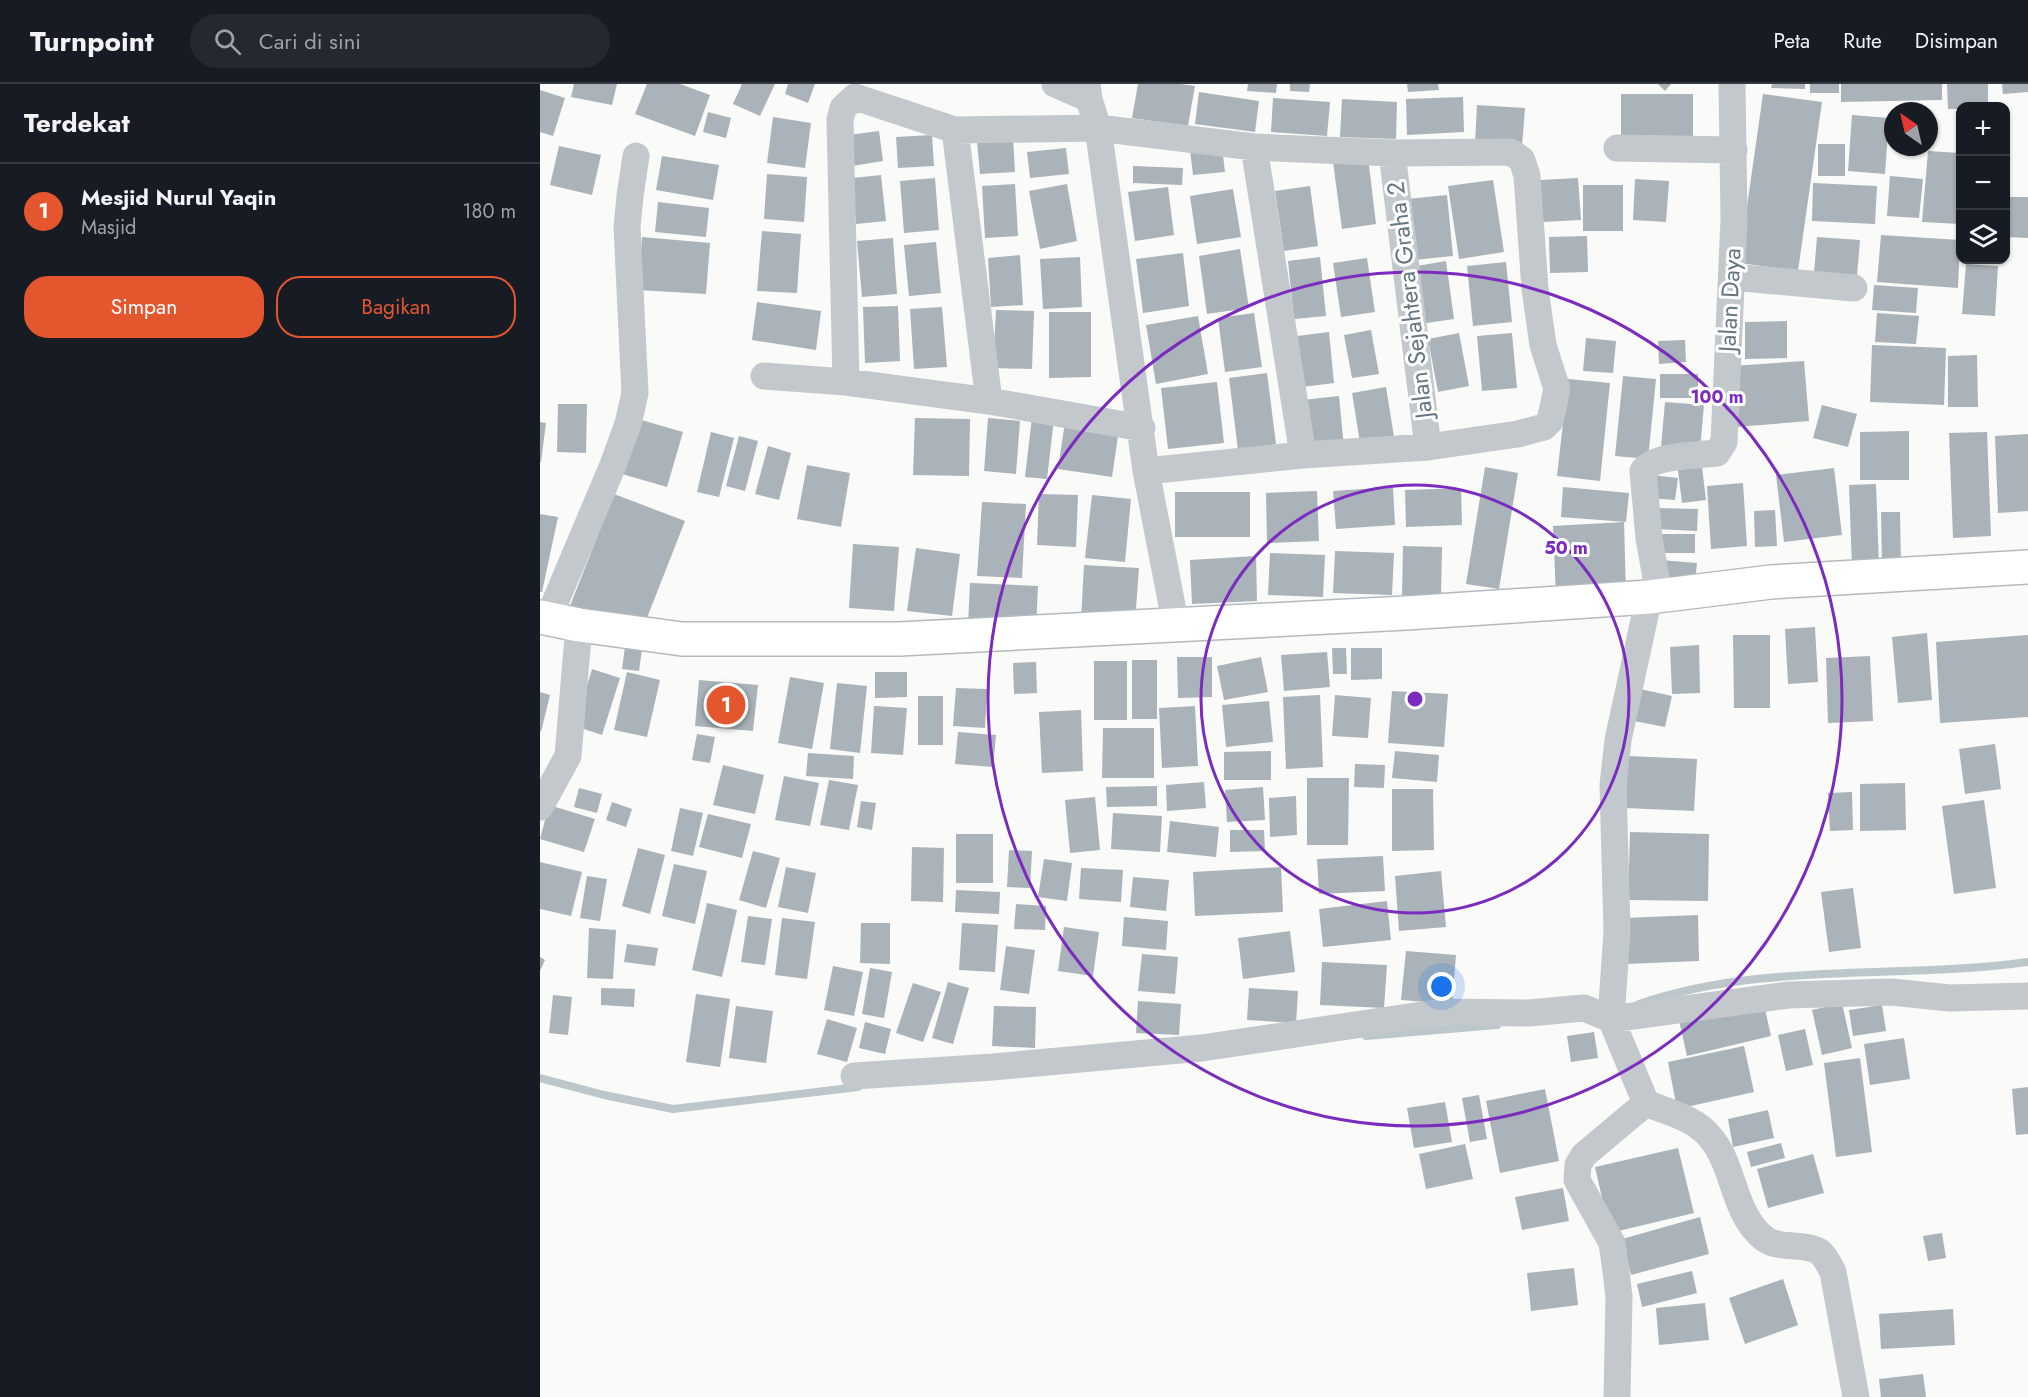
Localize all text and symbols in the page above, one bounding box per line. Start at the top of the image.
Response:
search box [190,14,610,68]
text: Turnpoint [30,21,154,62]
icon: search [211,25,244,58]
text: Cari di sini [259,25,361,57]
text: Peta [1773,26,1810,56]
text: Rute [1843,26,1882,56]
text: Disimpan [1915,26,1998,56]
north arrow [1884,102,1938,156]
map controls [1956,102,2010,264]
button: + [1956,102,2010,156]
text: Terdekat [24,104,130,142]
button: − [1956,156,2010,210]
street label: Jalan Sejahtera Graha 2 [1378,180,1442,423]
text: Mesjid Nurul Yaqin [81,181,276,213]
text: 1 [38,197,49,226]
text: 180 m [462,197,516,226]
button: layers [1956,210,2010,264]
text: Masjid [81,213,136,242]
street label: Jalan Daya [1709,247,1750,356]
button: Simpan [24,276,264,338]
button: Bagikan [276,276,516,338]
text: 100 m [1690,384,1744,410]
text: 50 m [1544,535,1588,561]
pin: 1 [706,682,746,728]
centre of rings [1405,689,1425,709]
your location [1427,972,1456,1001]

